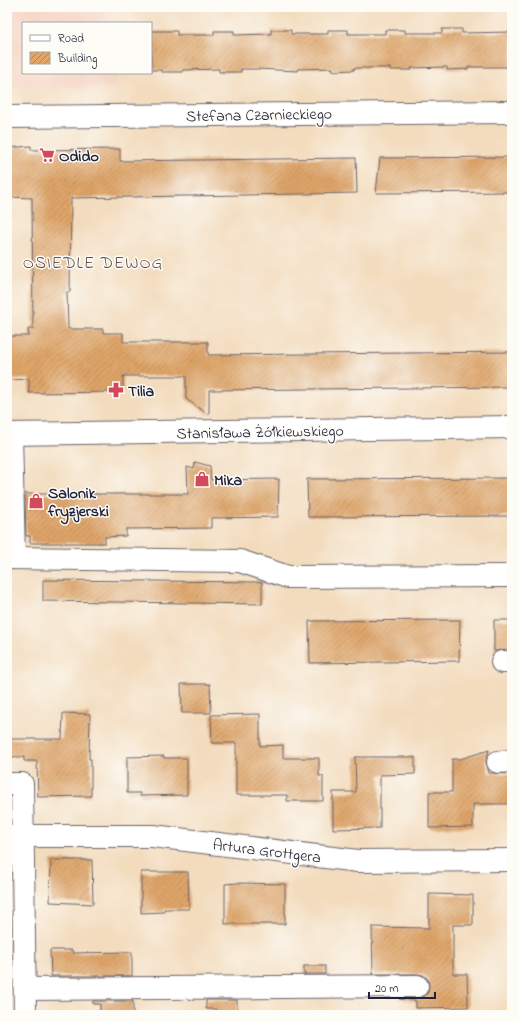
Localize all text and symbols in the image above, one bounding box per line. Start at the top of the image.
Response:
legend [22,22,152,74]
text: Road [58,30,84,48]
text: Building [57,50,97,69]
street label: Stefana Czarnieckiego [186,103,332,129]
place label: Odido [59,145,99,169]
supermarket icon: Odido [38,146,56,164]
district label: OSIEDLE DEWOG [23,251,163,276]
place label: Tilia [128,380,155,404]
pharmacy icon: Tilia [107,381,125,399]
street label: Stanisława Żółkiewskiego [176,420,344,446]
place label: Mika [214,469,243,493]
shop icon: Mika [193,470,211,488]
place label: Salonik fryzjerski [47,482,109,525]
shop icon: Salonik fryzjerski [27,492,45,510]
street label: Artura Grottgera [211,833,322,871]
scale bar [369,974,435,1000]
text: 20 m [375,980,398,998]

